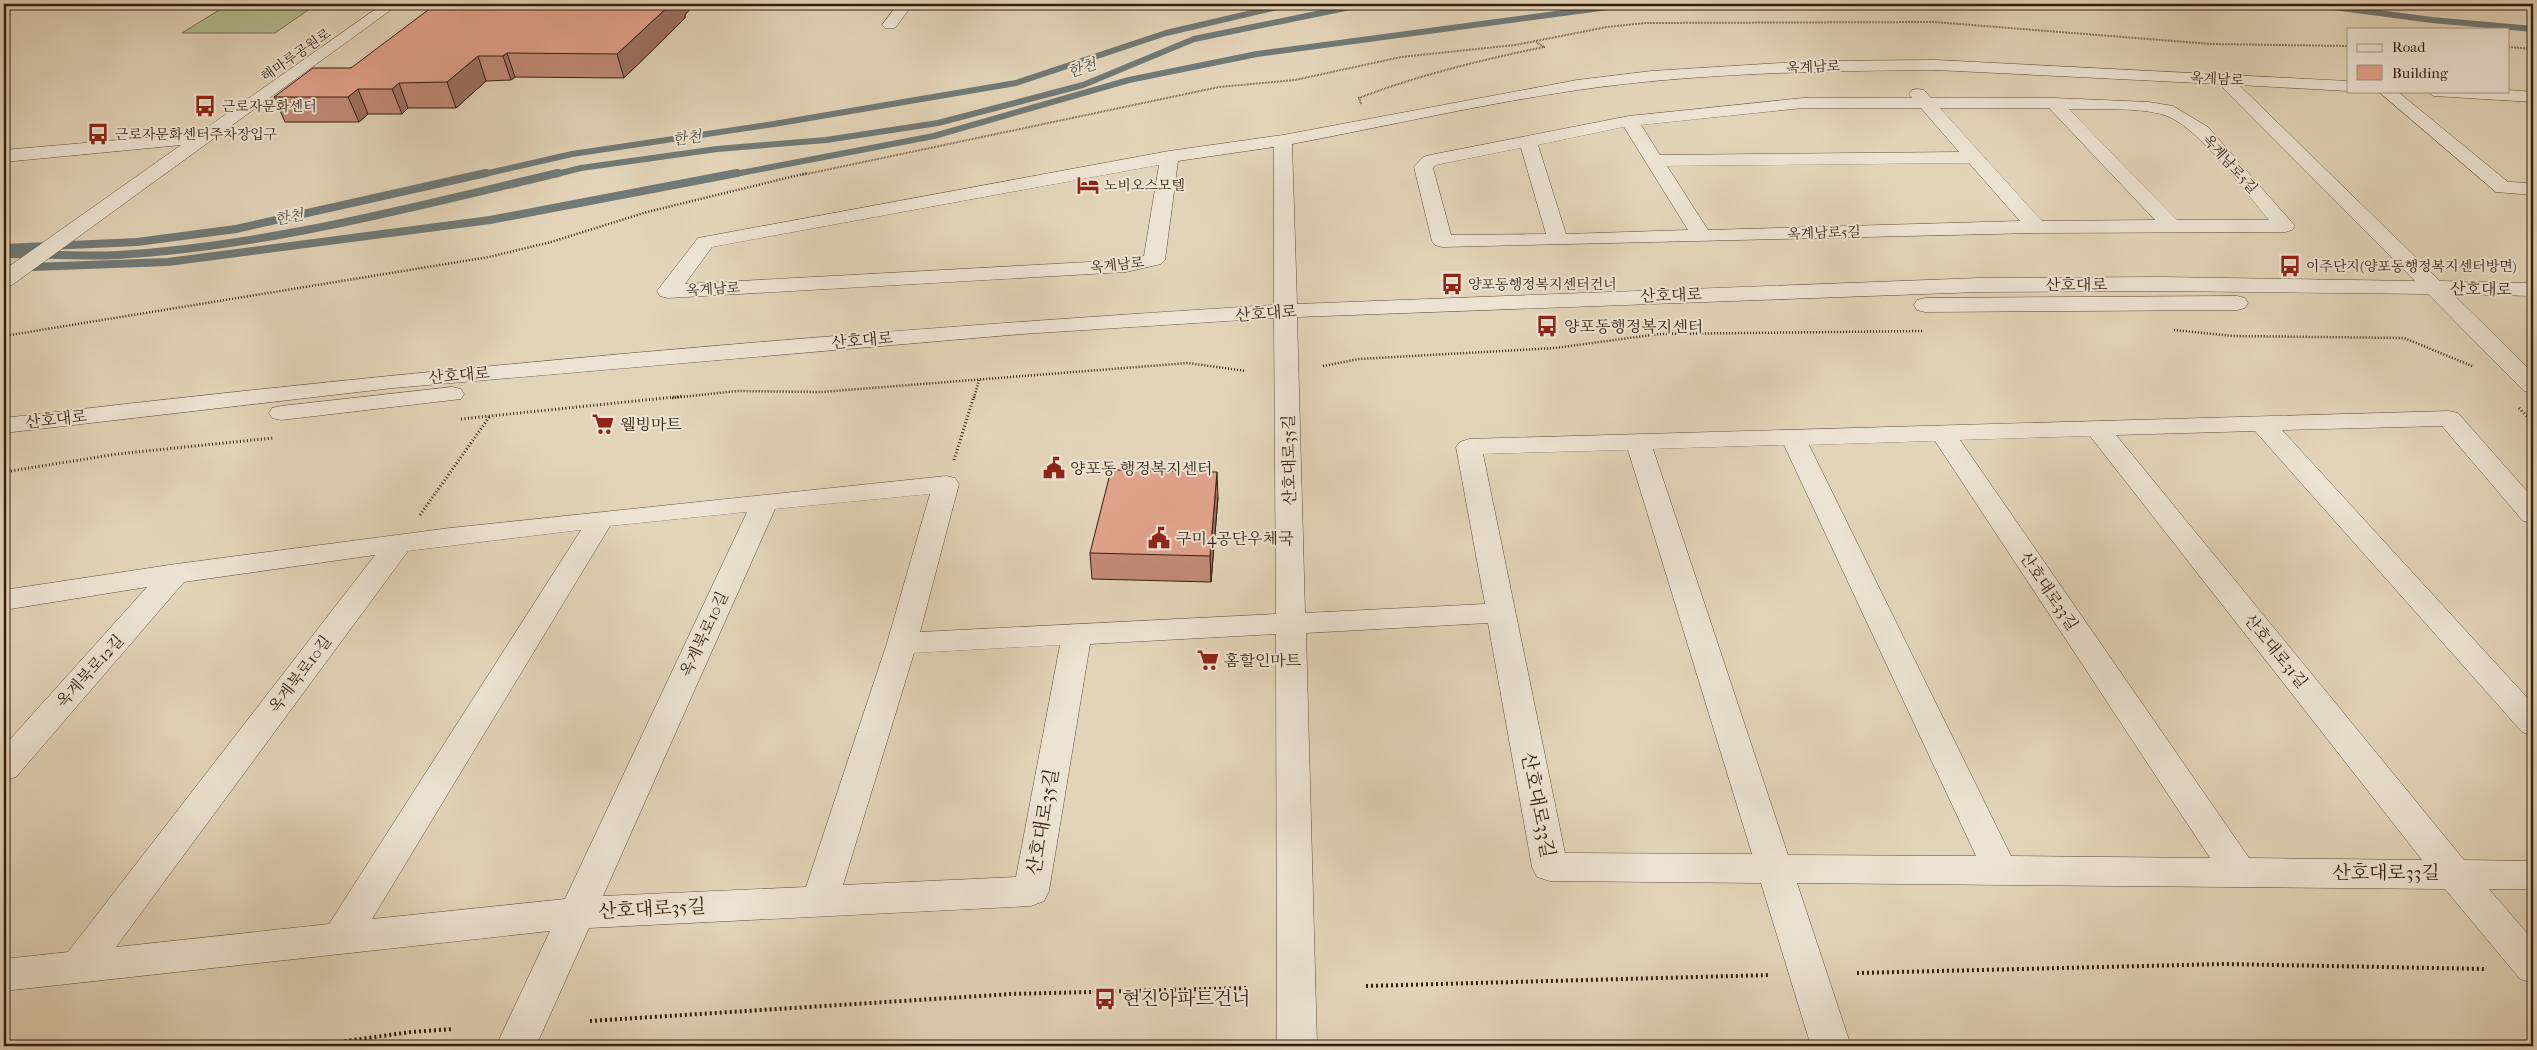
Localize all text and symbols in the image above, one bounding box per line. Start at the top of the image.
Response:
street label: 해마루공원로 [258,24,334,85]
legend [2347,28,2510,92]
text: Road [2392,38,2426,56]
water label: 한천 [1065,54,1100,81]
street label: 옥계남로 [1786,58,1841,76]
text: Building [2392,64,2449,82]
street label: 옥계남로 [2190,69,2245,89]
bus stop icon: 근로자문화센터 [192,93,218,119]
place label: 근로자문화센터 [222,98,317,115]
bus stop icon: 근로자문화센터주차장입구 [85,121,111,147]
place label: 근로자문화센터주차장입구 [115,126,278,143]
water label: 한천 [671,127,704,149]
street label: 옥계남로5길 [2199,131,2261,197]
hotel icon: 노비오스모텔 [1075,172,1101,198]
place label: 노비오스모텔 [1104,177,1185,194]
water label: 한천 [273,205,306,229]
street label: 옥계남로5길 [1787,223,1861,243]
bus stop icon: 이주단지(양포동행정복지센터방면) [2277,253,2303,279]
street label: 옥계남로 [1089,254,1145,276]
place label: 이주단지(양포동행정복지센터방면) [2306,258,2517,275]
bus stop icon: 양포동행정복지센터건너 [1439,271,1465,297]
street label: 산호대로 [2045,275,2107,294]
place label: 양포동행정복지센터건너 [1468,276,1617,293]
street label: 옥계남로 [686,279,741,299]
street label: 산호대로 [2450,279,2513,299]
street label: 산호대로 [1640,284,1703,306]
street label: 산호대로 [1234,301,1298,325]
bus stop icon: 양포동행정복지센터 [1534,313,1560,339]
place label: 양포동행정복지센터 [1564,317,1703,336]
street label: 산호대로 [830,328,894,352]
street label: 산호대로 [427,363,491,387]
street label: 산호대로 [24,406,88,432]
supermarket icon: 웰빙마트 [590,411,616,437]
street label: 산호대로35길 [1279,414,1299,506]
place label: 웰빙마트 [620,415,682,434]
public building icon: 양포동 행정복지센터 [1041,455,1067,481]
place label: 양포동 행정복지센터 [1070,459,1213,478]
public building icon: 구미4공단우체국 [1146,525,1172,551]
place label: 구미4공단우체국 [1176,529,1294,548]
street label: 산호대로33길 [2016,548,2082,634]
street label: 옥계북로10길 [676,588,732,680]
street label: 산호대로31길 [2240,610,2312,692]
street label: 옥계북로12길 [52,631,128,711]
street label: 옥계북로10길 [265,632,335,716]
supermarket icon: 홈할인마트 [1195,647,1221,673]
place label: 홈할인마트 [1224,651,1302,670]
street label: 산호대로33길 [1517,750,1559,860]
street label: 산호대로35길 [1023,767,1063,877]
street label: 산호대로33길 [2332,862,2440,884]
street label: 산호대로35길 [598,895,706,923]
bus stop icon: 현진아파트건너 [1092,986,1118,1012]
place label: 현진아파트건너 [1122,988,1250,1010]

